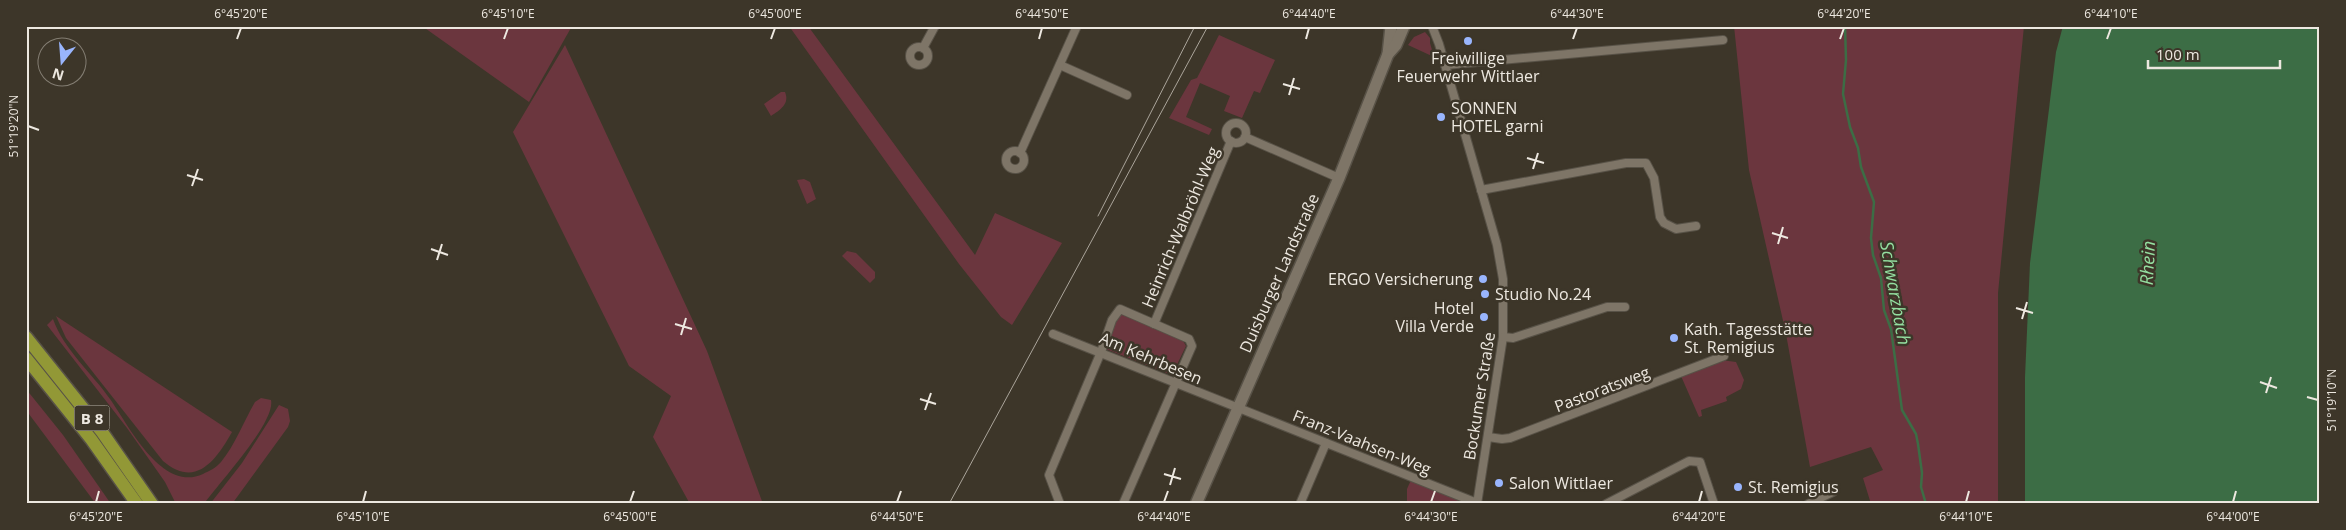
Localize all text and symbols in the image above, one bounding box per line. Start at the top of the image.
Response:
text: 6°45'20"E [214,5,268,22]
text: 6°45'10"E [481,5,535,22]
text: 6°45'00"E [748,5,802,22]
text: 6°44'50"E [1015,5,1069,22]
text: 6°44'40"E [1282,5,1336,22]
text: 6°44'30"E [1550,5,1604,22]
text: 6°44'20"E [1817,5,1871,22]
text: 6°44'10"E [2084,5,2138,22]
marker: Freiwillige Feuerwehr Wittlaer [1462,35,1474,47]
north arrow [38,38,88,88]
scale bar [2148,38,2281,70]
text: 100 m [2156,44,2200,64]
place label: Freiwillige Feuerwehr Wittlaer [1396,47,1540,87]
text: N [50,64,66,86]
text: 51°19'20"N [5,95,22,157]
place label: SONNEN HOTEL garni [1451,97,1543,137]
marker: SONNEN HOTEL garni [1435,111,1447,123]
street label: Heinrich-Walbröhl-Weg [1136,143,1224,311]
street label: Duisburger Landstraße [1234,190,1324,356]
water label: Schwarzbach [1875,239,1917,347]
water label: Rhein [2134,240,2160,286]
place label: ERGO Versicherung [1328,268,1473,290]
marker: ERGO Versicherung [1477,273,1489,285]
place label: Studio No.24 [1495,283,1591,305]
marker: Studio No.24 [1479,288,1491,300]
place label: Hotel Villa Verde [1395,297,1474,337]
marker: Hotel Villa Verde [1478,311,1490,323]
place label: Kath. Tagesstätte St. Remigius [1684,318,1812,358]
street label: Am Kehrbesen [1096,326,1206,390]
street label: Bockumer Straße [1458,330,1500,462]
marker: Kath. Tagesstätte St. Remigius [1668,332,1680,344]
street label: Pastoratsweg [1551,361,1653,417]
text: 51°19'10"N [2323,369,2340,431]
street label: Franz-Vaahsen-Weg [1290,404,1435,480]
road number: B 8 [74,406,110,430]
place label: Salon Wittlaer [1509,472,1613,494]
place label: St. Remigius [1748,476,1839,498]
marker: Salon Wittlaer [1493,477,1505,489]
marker: St. Remigius [1732,481,1744,493]
text: 6°45'20"E [69,508,123,525]
text: 6°45'10"E [336,508,390,525]
text: 6°45'00"E [603,508,657,525]
text: 6°44'50"E [870,508,924,525]
text: 6°44'40"E [1137,508,1191,525]
text: 6°44'30"E [1404,508,1458,525]
text: 6°44'20"E [1672,508,1726,525]
text: 6°44'10"E [1939,508,1993,525]
text: 6°44'00"E [2206,508,2260,525]

